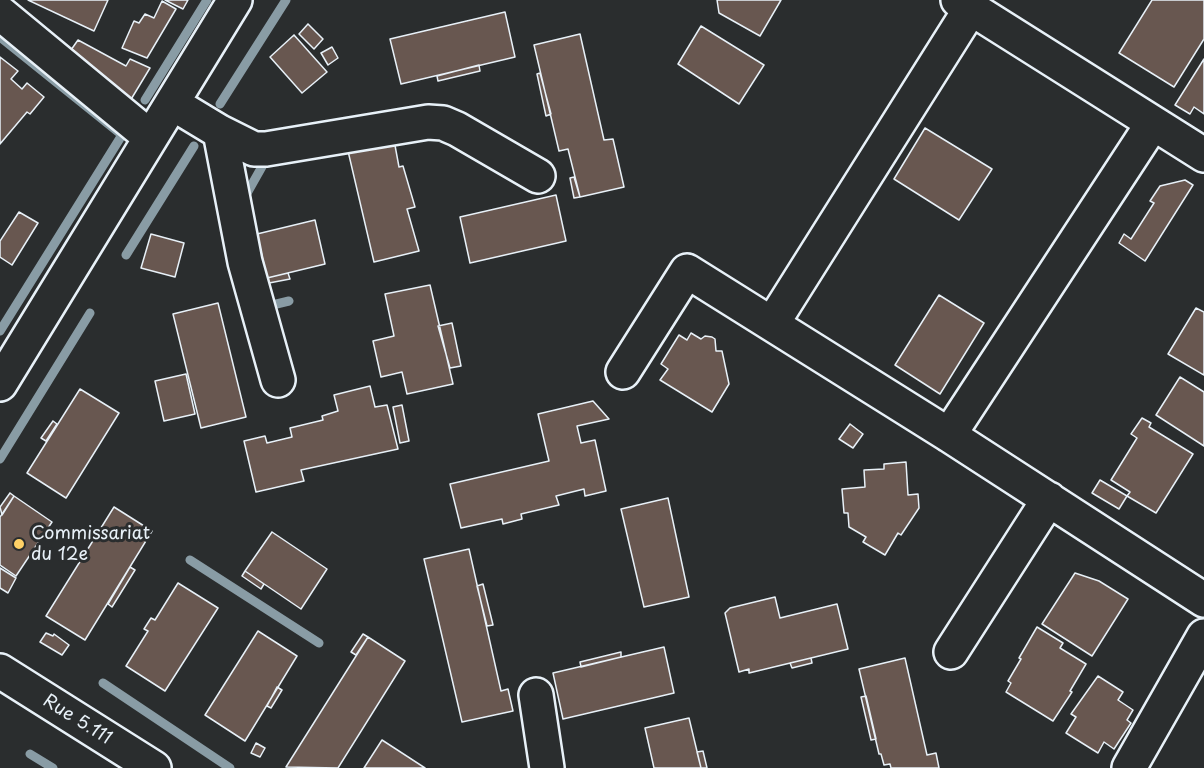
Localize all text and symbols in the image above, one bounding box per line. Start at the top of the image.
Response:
place label: Commissariat du 12e [31,523,150,566]
marker: Commissariat du 12e [12,537,26,551]
street label: Rue 5.111 [39,690,115,750]

